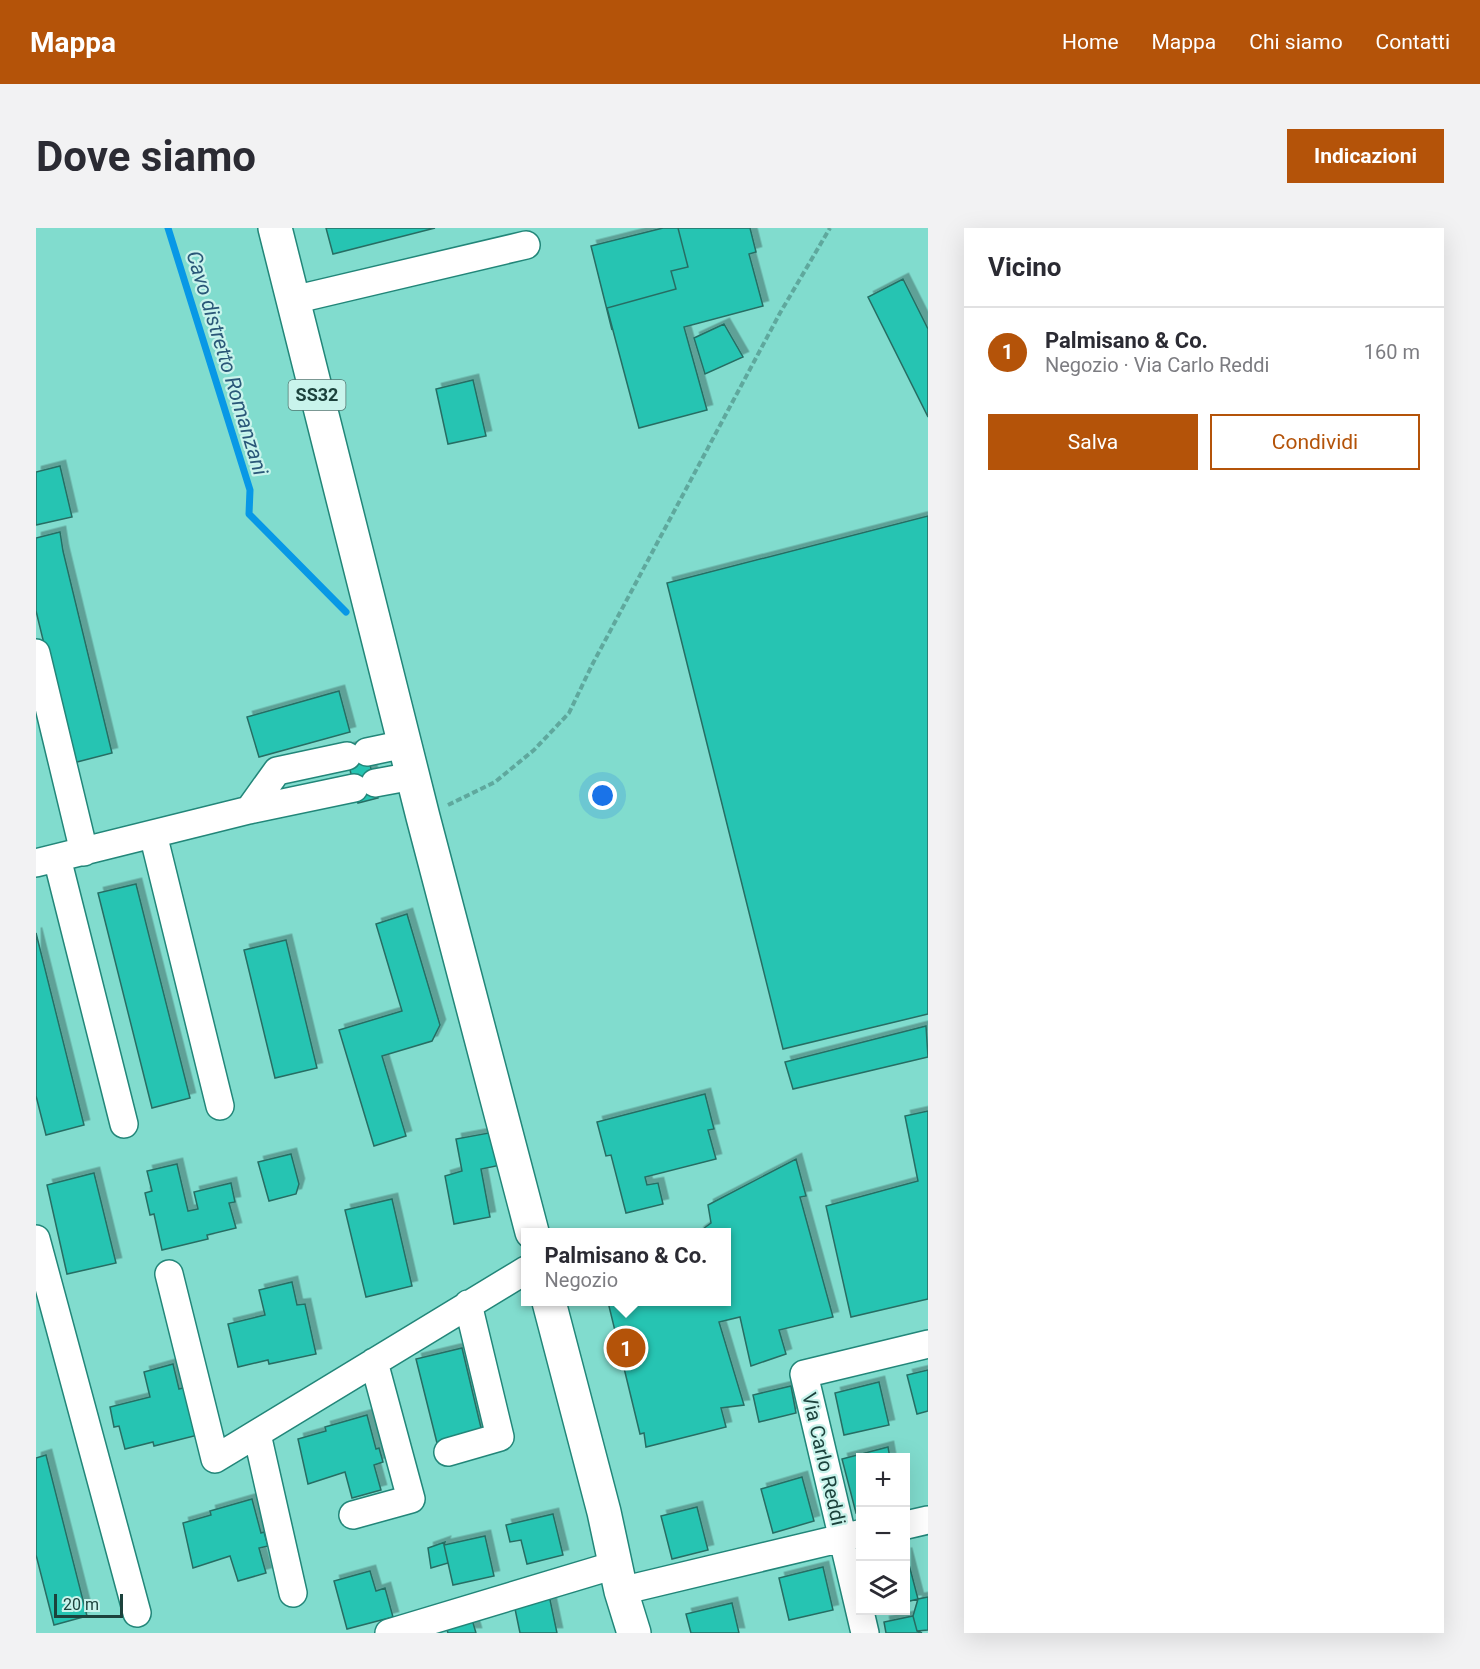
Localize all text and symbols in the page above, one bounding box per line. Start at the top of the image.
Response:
text: Mappa [30,26,116,59]
text: Home [1062,30,1119,54]
text: Mappa [1152,30,1216,54]
text: Chi siamo [1249,30,1343,54]
text: Contatti [1376,30,1450,54]
button: Indicazioni [1287,129,1444,183]
text: Dove siamo [36,132,256,181]
water label: Cavo distretto Romanzani [181,248,273,478]
text: Vicino [988,252,1062,282]
text: Palmisano & Co. [1045,328,1208,353]
text: 1 [1002,340,1013,364]
text: 160 m [1364,340,1420,364]
text: Negozio · Via Carlo Reddi [1045,353,1269,377]
road number: SS32 [288,380,346,410]
button: Salva [988,414,1198,470]
button: Condividi [1210,414,1420,470]
your location [588,781,617,810]
popup [521,1228,731,1306]
text: Palmisano & Co. [545,1243,707,1268]
text: Negozio [545,1268,618,1292]
pin: 1 [606,1326,646,1370]
street label: Via Carlo Reddi [797,1390,851,1528]
map controls [856,1453,910,1615]
button: + [856,1453,910,1507]
button: − [856,1507,910,1561]
button: layers [856,1561,910,1615]
scale bar [54,1591,123,1618]
text: 20 m [63,1595,99,1614]

